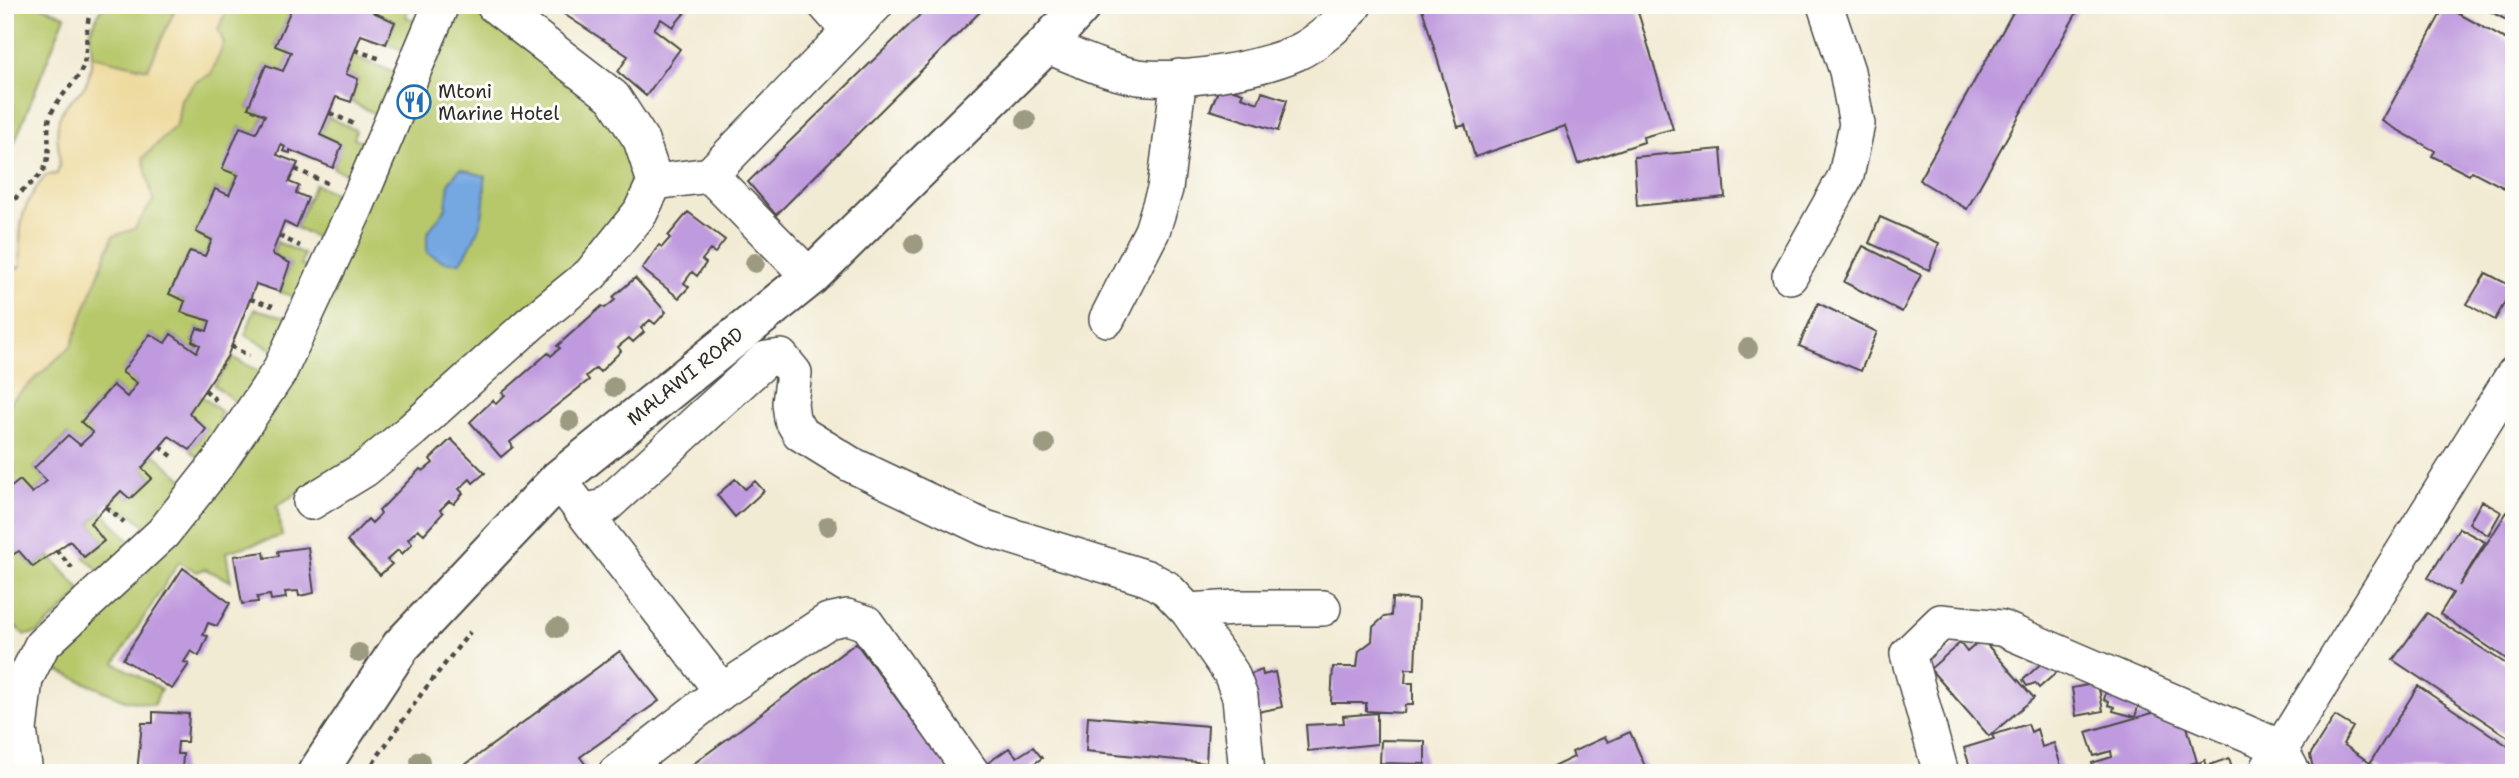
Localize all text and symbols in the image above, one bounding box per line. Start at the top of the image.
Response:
place label: Mtoni Marine Hotel [438,79,559,126]
restaurant icon: Mtoni Marine Hotel [395,83,433,121]
street label: MALAWI ROAD [622,322,749,431]

